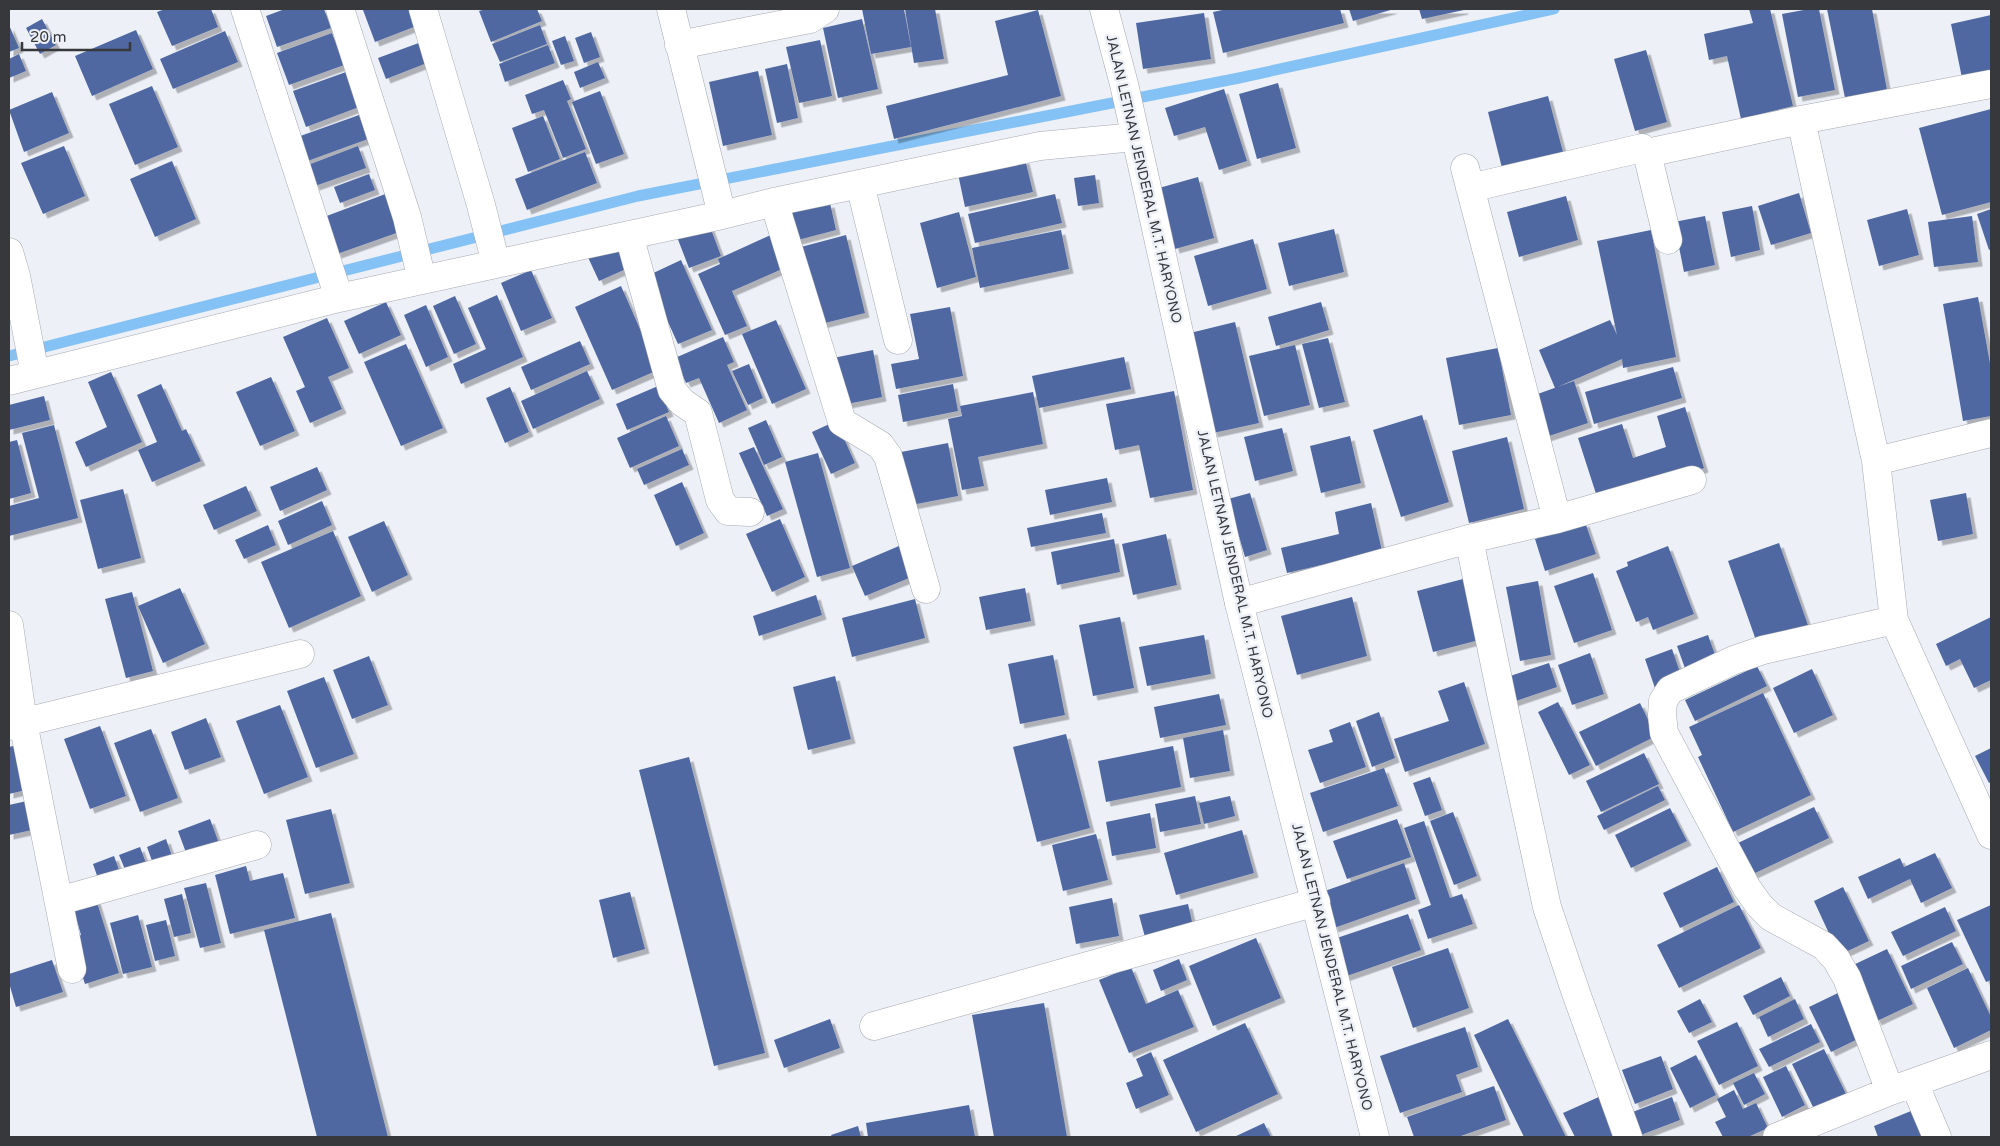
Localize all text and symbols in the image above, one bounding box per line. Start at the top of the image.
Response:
scale bar [22,20,130,52]
text: 20 m [30,28,67,46]
street label: JALAN LETNAN JENDERAL M.T. HARYONO [1102,33,1186,325]
street label: JALAN LETNAN JENDERAL M.T. HARYONO [1193,428,1277,720]
street label: JALAN LETNAN JENDERAL M.T. HARYONO [1288,822,1376,1112]

